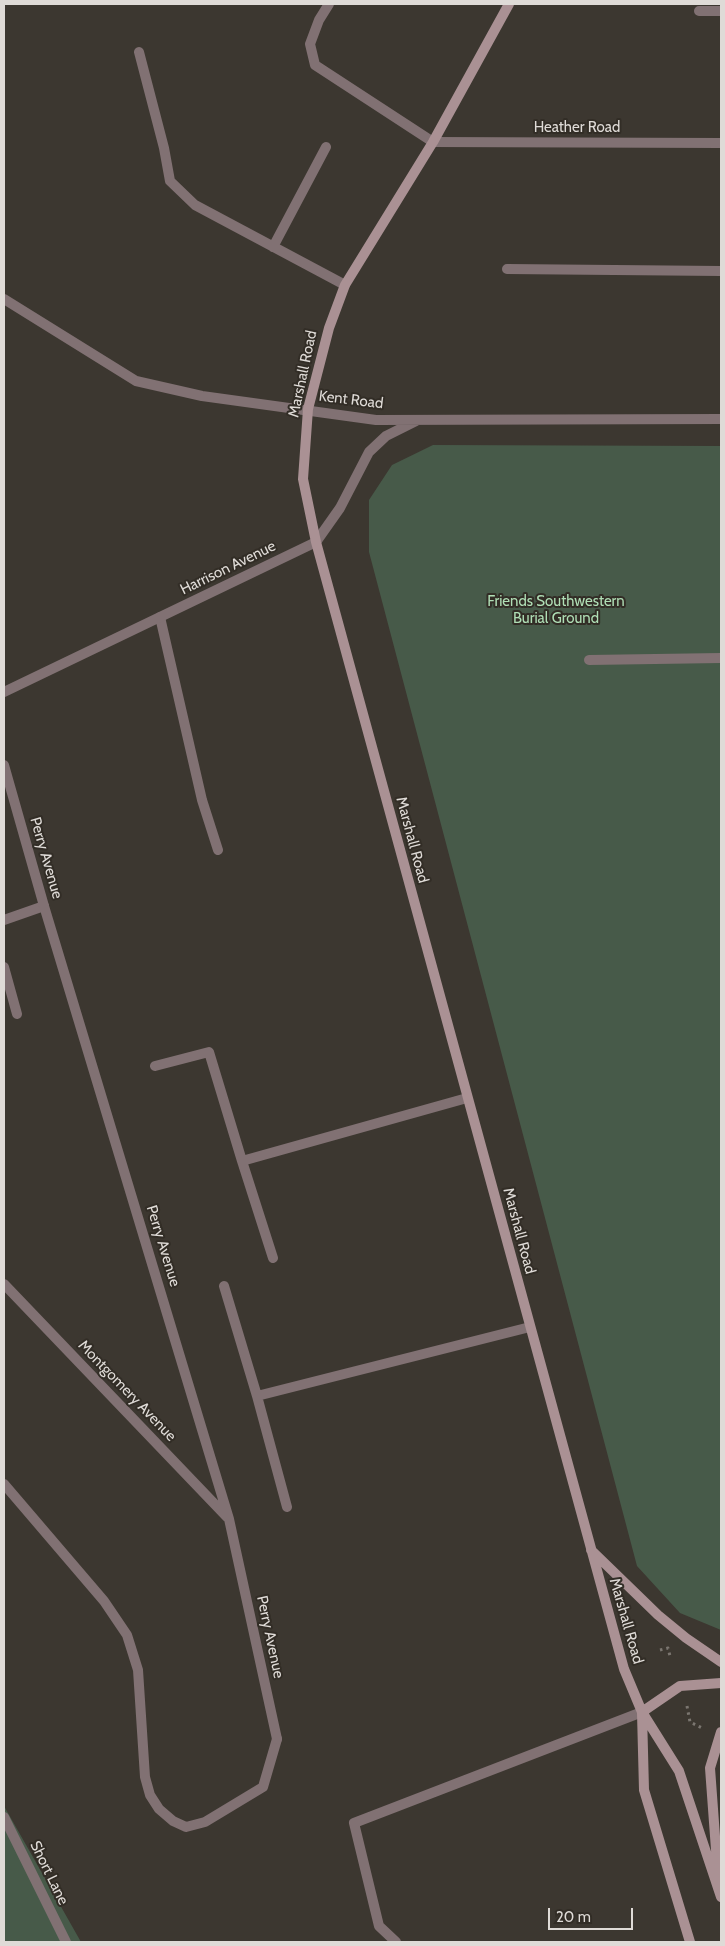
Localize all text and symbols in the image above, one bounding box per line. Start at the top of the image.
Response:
street label: Heather Road [534,119,620,137]
street label: Marshall Road [285,329,321,419]
street label: Kent Road [318,387,384,413]
street label: Harrison Avenue [177,537,279,599]
park label: Friends Southwestern Burial Ground [487,593,625,628]
street label: Marshall Road [392,795,432,885]
street label: Perry Avenue [26,815,66,901]
street label: Marshall Road [499,1186,539,1276]
street label: Perry Avenue [142,1203,184,1289]
street label: Montgomery Avenue [74,1337,180,1445]
street label: Marshall Road [605,1576,647,1666]
street label: Perry Avenue [252,1594,288,1680]
street label: Short Lane [26,1838,72,1908]
scale bar [550,1898,635,1930]
text: 20 m [556,1908,591,1926]

